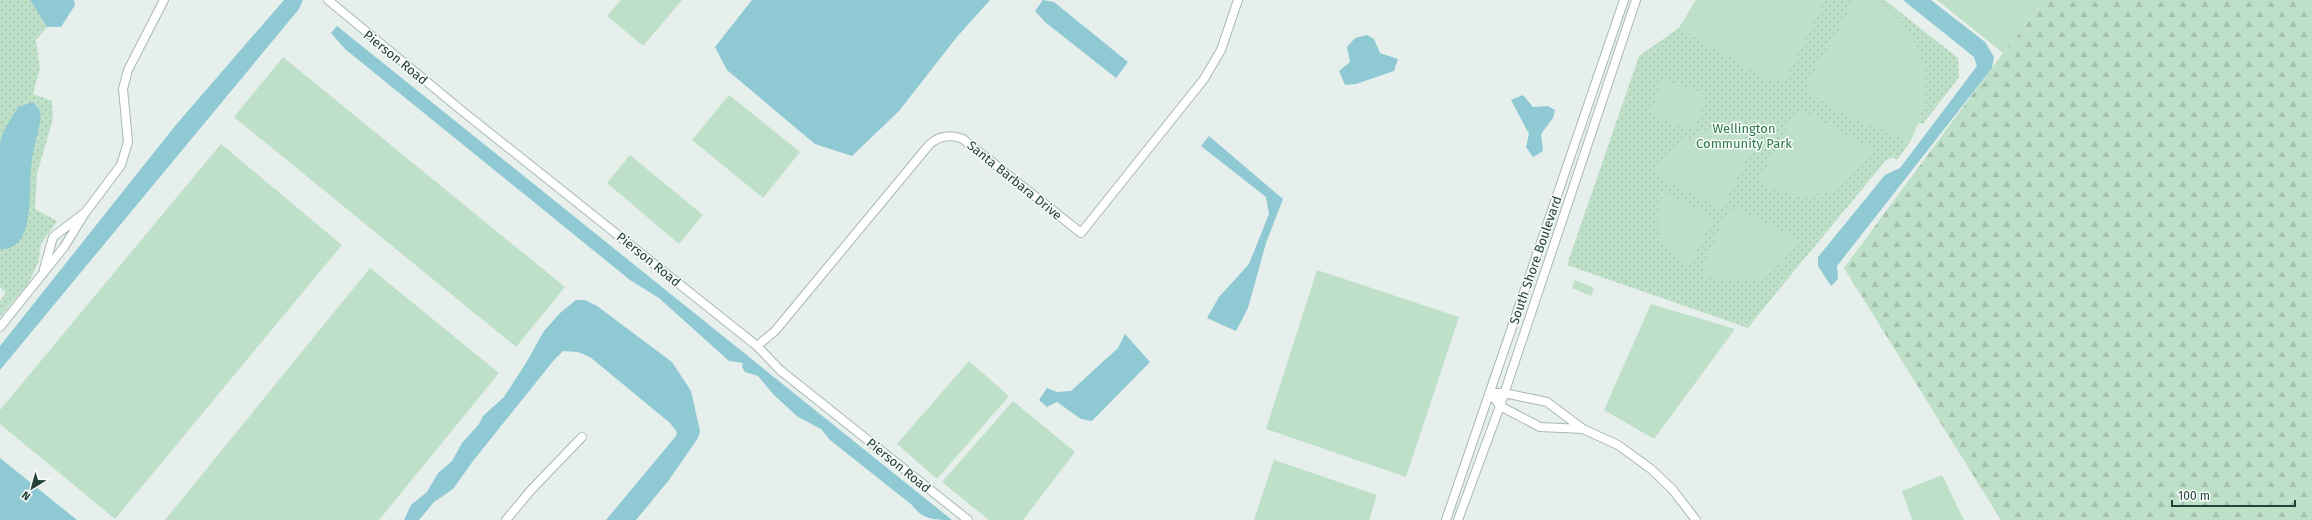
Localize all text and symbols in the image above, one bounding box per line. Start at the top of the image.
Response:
street label: Pierson Road [361,27,431,88]
park label: Wellington Community Park [1696,121,1792,151]
street label: Santa Barbara Drive [964,138,1065,223]
street label: South Shore Boulevard [1506,194,1565,326]
street label: Pierson Road [614,229,684,290]
street label: Pierson Road [864,435,934,496]
north arrow [12,468,52,508]
scale bar [2172,482,2295,508]
text: N [19,488,33,503]
text: 100 m [2178,489,2210,503]

